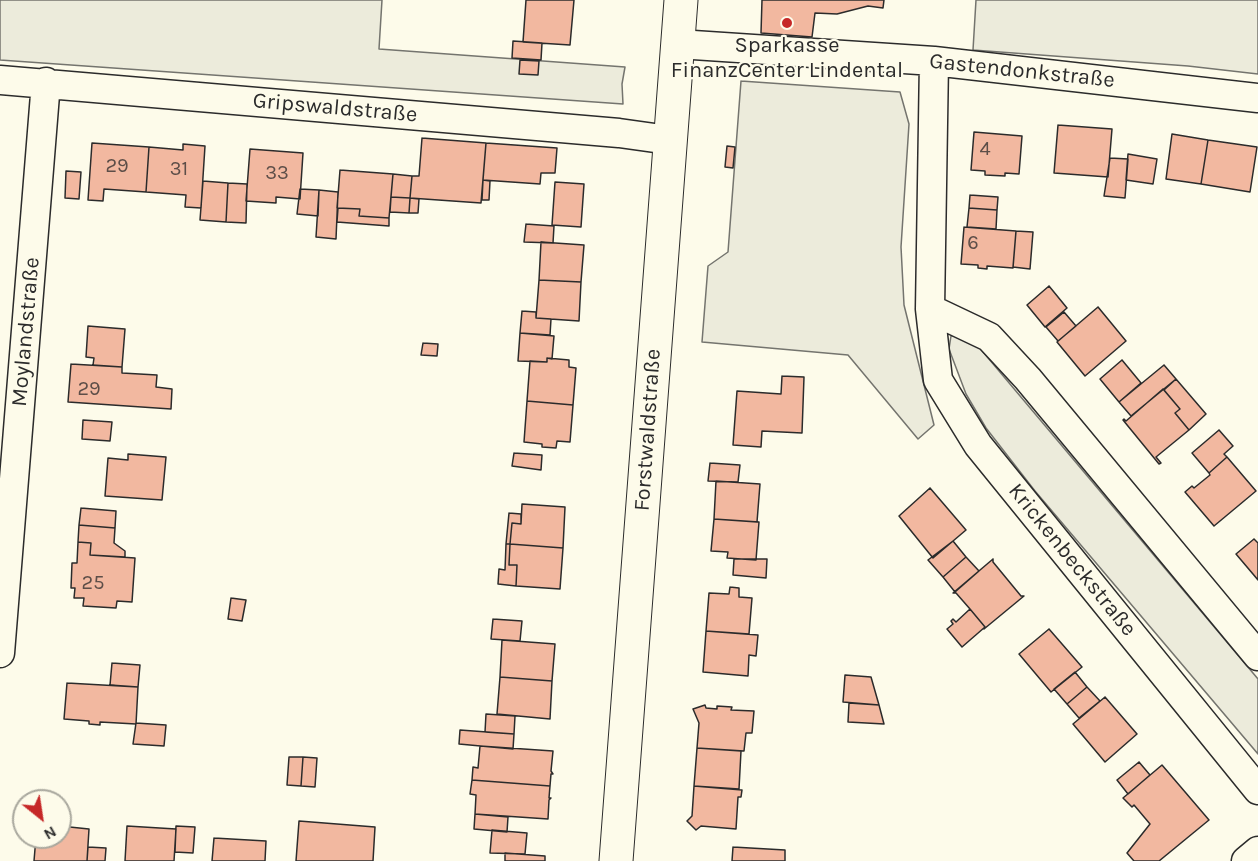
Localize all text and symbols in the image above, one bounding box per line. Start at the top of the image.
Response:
marker: Sparkasse FinanzCenter Lindental [780,16,794,30]
place label: Sparkasse FinanzCenter Lindental [671,33,903,84]
street label: Gastendonkstraße [928,48,1116,94]
street label: Gripswaldstraße [252,88,418,128]
house number: 4 [979,137,991,161]
house number: 29 [105,154,129,178]
house number: 31 [170,157,188,181]
house number: 33 [265,161,289,185]
house number: 6 [967,231,979,255]
street label: Moylandstraße [6,256,46,408]
street label: Forstwaldstraße [629,348,667,512]
house number: 29 [77,377,101,401]
street label: Krickenbeckstraße [1002,478,1142,642]
house number: 25 [82,571,104,595]
north arrow [12,789,72,849]
text: N [41,822,60,844]

